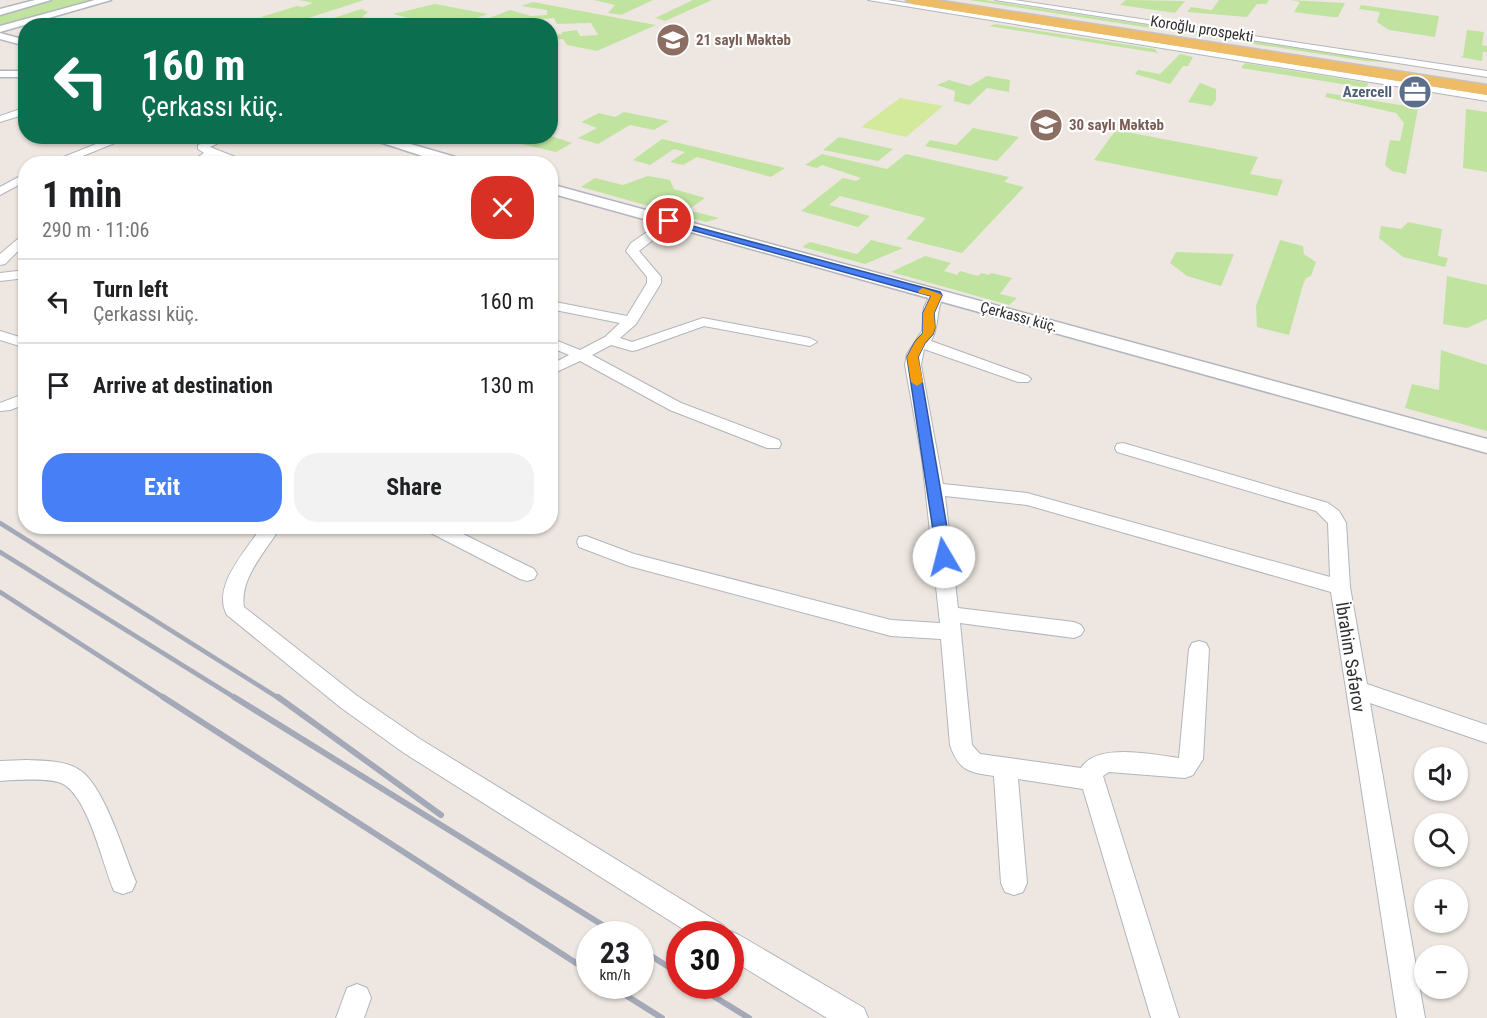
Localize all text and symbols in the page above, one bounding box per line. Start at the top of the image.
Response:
street label: Koroğlu prospekti [1149,12,1255,46]
school or university icon: 21 saylı Məktəb [655,22,691,58]
place label: 21 saylı Məktəb [696,31,791,49]
text: 160 m [141,41,246,90]
icon: left [42,42,120,120]
office icon: Azercell [1397,74,1433,110]
place label: Azercell [1343,83,1392,101]
text: Çerkassı küç. [141,91,284,123]
school or university icon: 30 saylı Məktəb [1028,107,1064,143]
place label: 30 saylı Məktəb [1069,116,1164,134]
text: 1 min [42,174,122,216]
button: close [471,176,534,239]
pin [643,195,694,246]
icon: arrive [652,204,685,237]
text: 290 m · 11:06 [42,218,149,242]
text: Turn left [93,277,168,302]
icon: left [42,285,75,318]
text: 160 m [480,289,534,314]
street label: Çerkassı küç. [978,298,1060,336]
text: Çerkassı küç. [93,302,199,326]
icon: arrive [42,369,75,402]
text: Arrive at destination [93,373,273,398]
text: 130 m [480,373,534,398]
button: Exit [42,453,282,522]
button: Share [294,453,534,522]
position arrow [912,525,976,589]
street label: İbrahim Səfərov [1332,600,1370,714]
map controls [1414,747,1468,999]
button: sound [1414,747,1468,801]
button: search [1414,813,1468,867]
button: + [1414,879,1468,933]
speed limit sign: 30 [666,921,744,999]
text: 23 [600,935,630,970]
button: − [1414,945,1468,999]
text: km/h [600,966,630,984]

